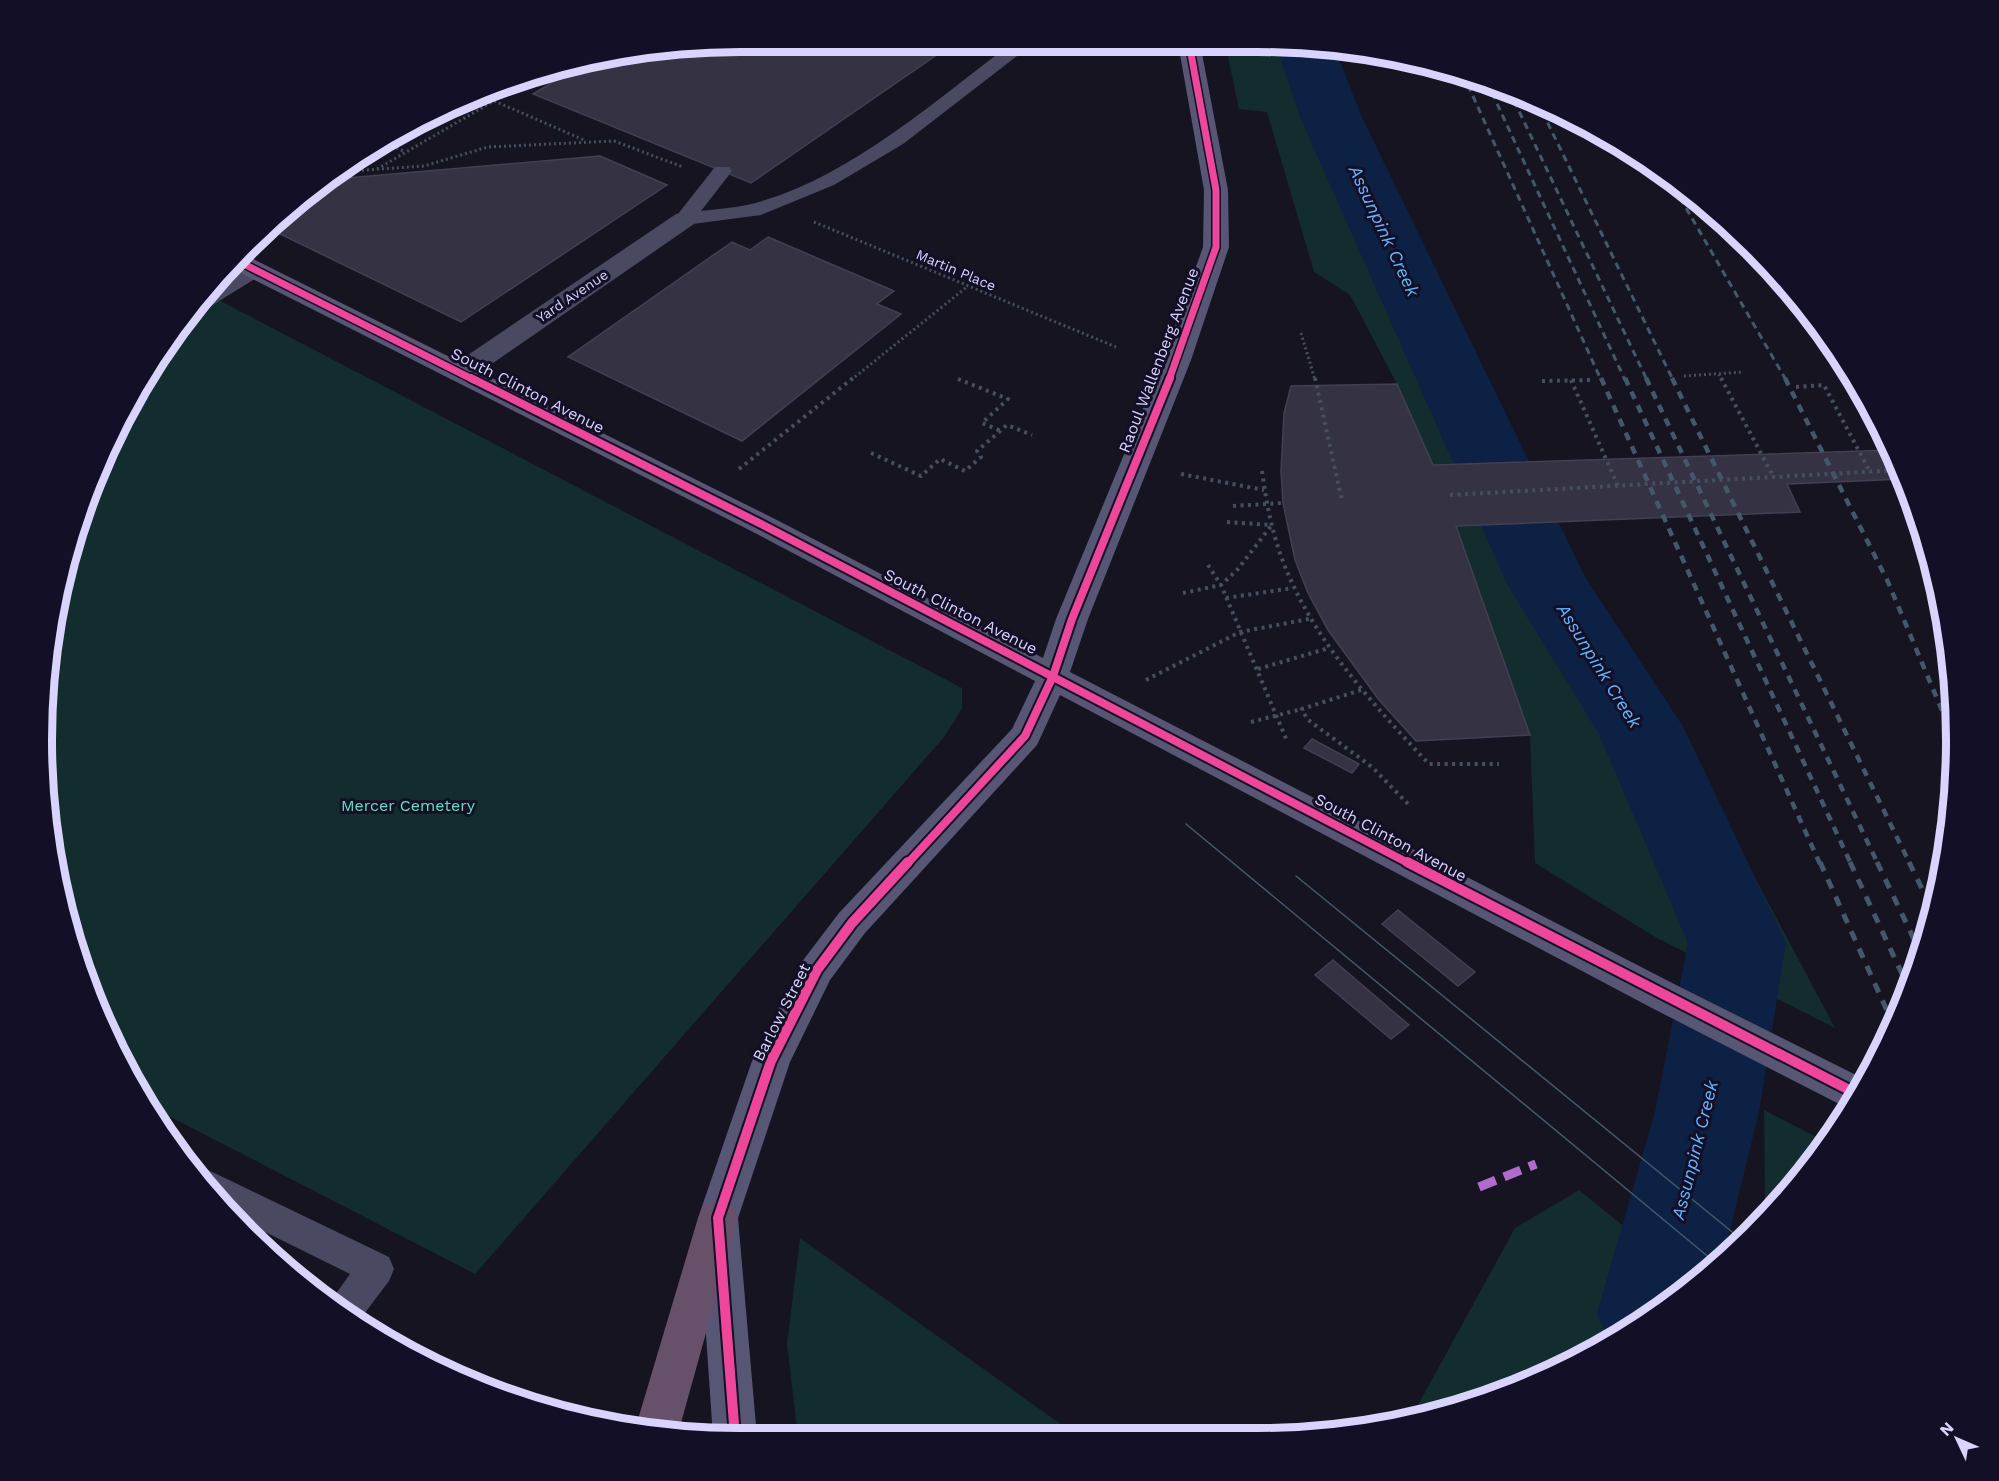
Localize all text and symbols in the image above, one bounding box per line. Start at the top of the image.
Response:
water label: Assunpink Creek [1344,161,1425,301]
street label: Martin Place [914,246,998,294]
street label: Raoul Wallenberg Avenue [1114,265,1203,455]
street label: Yard Avenue [533,266,611,326]
street label: South Clinton Avenue [448,344,608,437]
street label: South Clinton Avenue [881,565,1041,658]
water label: Assunpink Creek [1552,599,1647,733]
street label: South Clinton Avenue [1312,789,1470,886]
park label: Mercer Cemetery [341,796,476,815]
street label: Barlow Street [749,960,814,1064]
water label: Assunpink Creek [1667,1077,1722,1222]
north arrow [1927,1409,1987,1469]
text: N [1936,1418,1958,1440]

